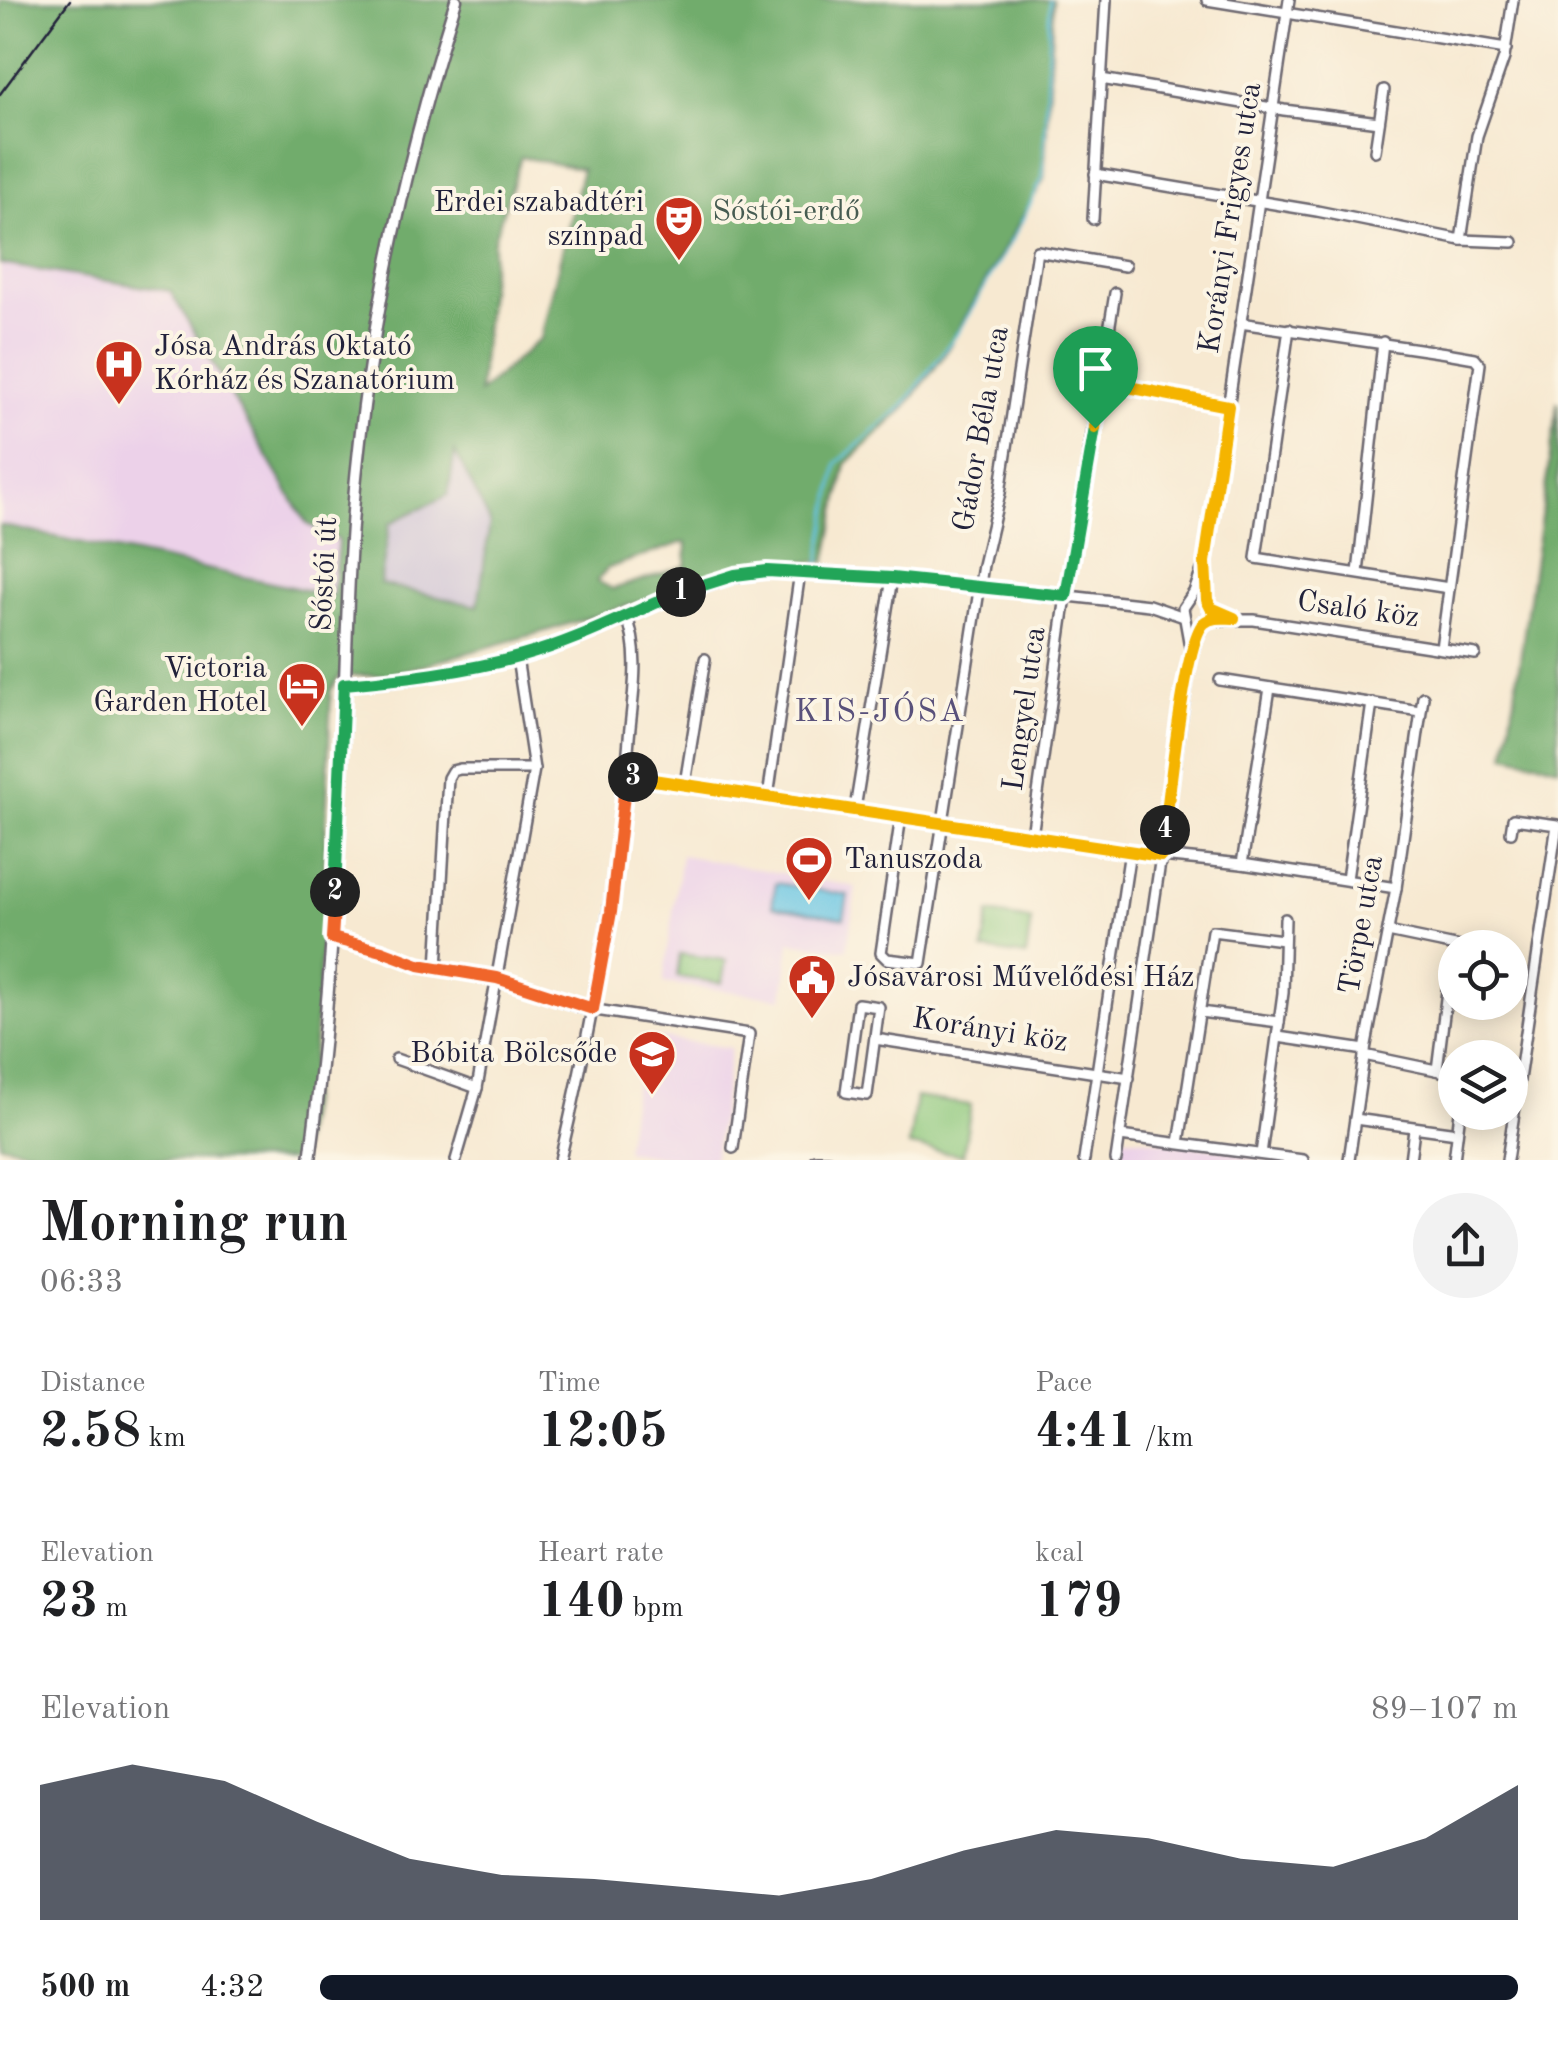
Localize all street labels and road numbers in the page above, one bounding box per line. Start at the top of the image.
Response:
street label: Korányi Frigyes utca [1195,80,1267,356]
street label: Gádor Béla utca [949,324,1015,534]
street label: Sóstói út [307,516,343,632]
street label: Csaló köz [1295,587,1421,633]
street label: Lengyel utca [999,625,1051,793]
street label: Törpe utca [1335,853,1389,997]
street label: Korányi köz [910,1004,1070,1058]

